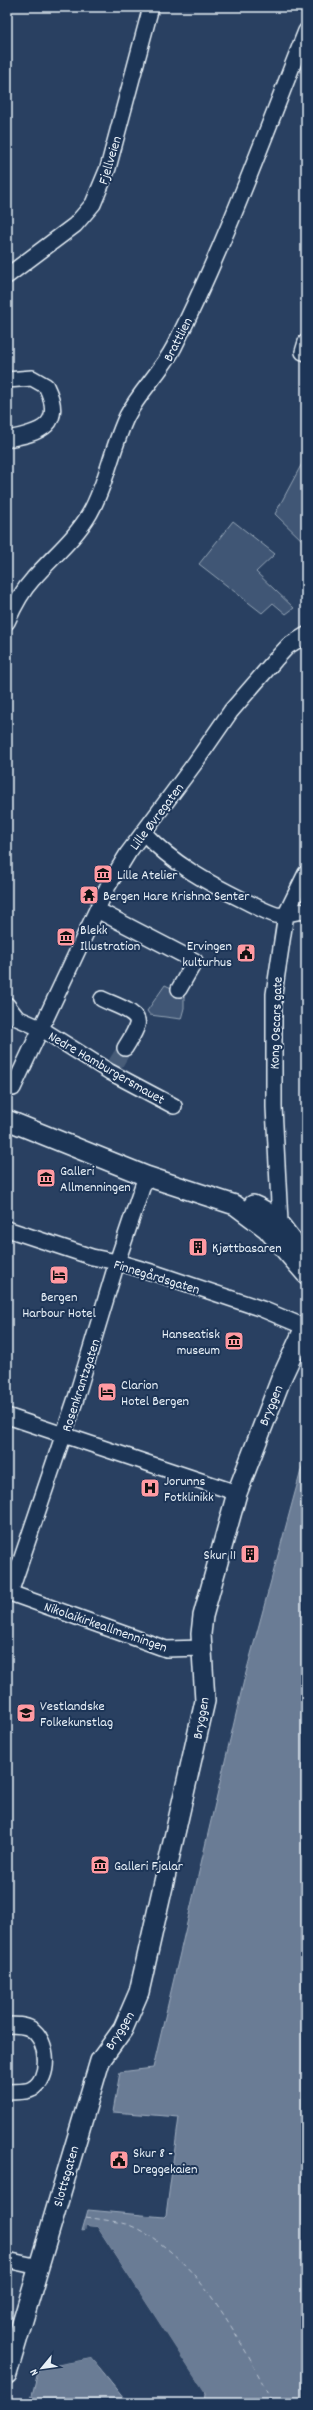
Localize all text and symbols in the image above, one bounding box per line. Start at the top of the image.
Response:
street label: Fjellveien [94,134,128,187]
street label: Brattlien [159,314,198,365]
street label: Lille Øvregaten [126,779,190,855]
museum icon: Lille Atelier [92,863,114,885]
place label: Lille Atelier [117,866,178,886]
temple icon: Bergen Hare Krishna Senter [78,884,100,906]
place label: Bergen Hare Krishna Senter [103,887,250,907]
place label: Blekk Illustration [80,921,140,957]
museum icon: Blekk Illustration [55,926,77,948]
place label: Ervingen kulturhus [182,937,232,973]
public building icon: Ervingen kulturhus [235,942,257,964]
street label: Kong Oscars gate [265,976,289,1070]
street label: Nedre Hamburgersmauet [44,1027,168,1110]
place label: Galleri Allmenningen [60,1162,131,1198]
museum icon: Galleri Allmenningen [35,1167,57,1189]
building icon: Kjøttbasaren [187,1236,209,1258]
place label: Kjøttbasaren [212,1239,282,1259]
street label: Finnegårdsgaten [111,1255,202,1301]
hotel icon: Bergen Harbour Hotel [48,1264,70,1286]
place label: Bergen Harbour Hotel [22,1288,97,1324]
place label: Hanseatisk museum [162,1325,220,1361]
museum icon: Hanseatisk museum [223,1330,245,1352]
street label: Rosenkrantzgaten [57,1337,106,1435]
place label: Clarion Hotel Bergen [121,1376,189,1412]
hotel icon: Clarion Hotel Bergen [96,1381,118,1403]
street label: Bryggen [255,1382,289,1429]
place label: Jorunns Fotklinikk [164,1472,214,1508]
hospital icon: Jorunns Fotklinikk [139,1477,161,1499]
building icon: Skur 11 [239,1543,261,1565]
place label: Skur 11 [204,1546,236,1566]
street label: Nikolaikirkeallmenningen [41,1597,170,1658]
street label: Bryggen [188,1696,215,1741]
place label: Vestlandske Folkekunstlag [40,1697,113,1733]
school or university icon: Vestlandske Folkekunstlag [15,1702,37,1724]
museum icon: Galleri Fjalar [89,1854,111,1876]
place label: Galleri Fjalar [114,1857,184,1877]
street label: Bryggen [101,2008,140,2054]
street label: Slottsgaten [49,2144,85,2209]
place label: Skur 8 - Dreggekaien [133,2144,198,2180]
public building icon: Skur 8 - Dreggekaien [108,2149,130,2171]
north arrow [22,2348,62,2388]
text: N [26,2365,43,2378]

